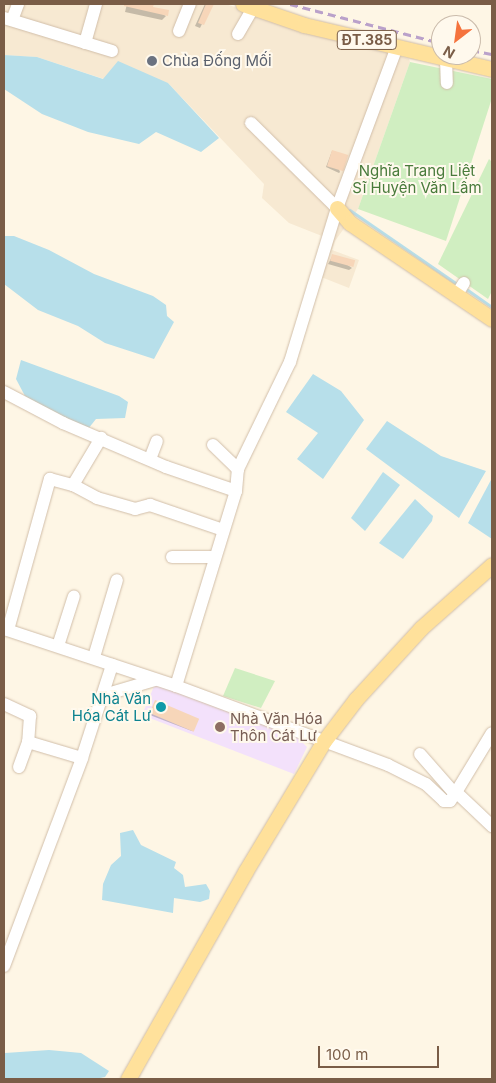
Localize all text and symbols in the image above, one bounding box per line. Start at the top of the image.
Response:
north arrow [431,15,481,65]
road number: ĐT.385 [336,28,398,52]
text: N [440,43,458,63]
place label: Chùa Đống Mối [162,52,272,70]
marker: Chùa Đống Mối [146,55,158,67]
park label: Nghĩa Trang Liệt Sĩ Huyện Văn Lâm [352,161,482,196]
place label: Nhà Văn Hóa Cát Lư [72,689,151,724]
marker: Nhà Văn Hóa Cát Lư [155,701,167,713]
place label: Nhà Văn Hóa Thôn Cát Lư [230,709,323,744]
marker: Nhà Văn Hóa Thôn Cát Lư [214,721,226,733]
scale bar [321,1036,442,1068]
text: 100 m [326,1045,368,1064]

